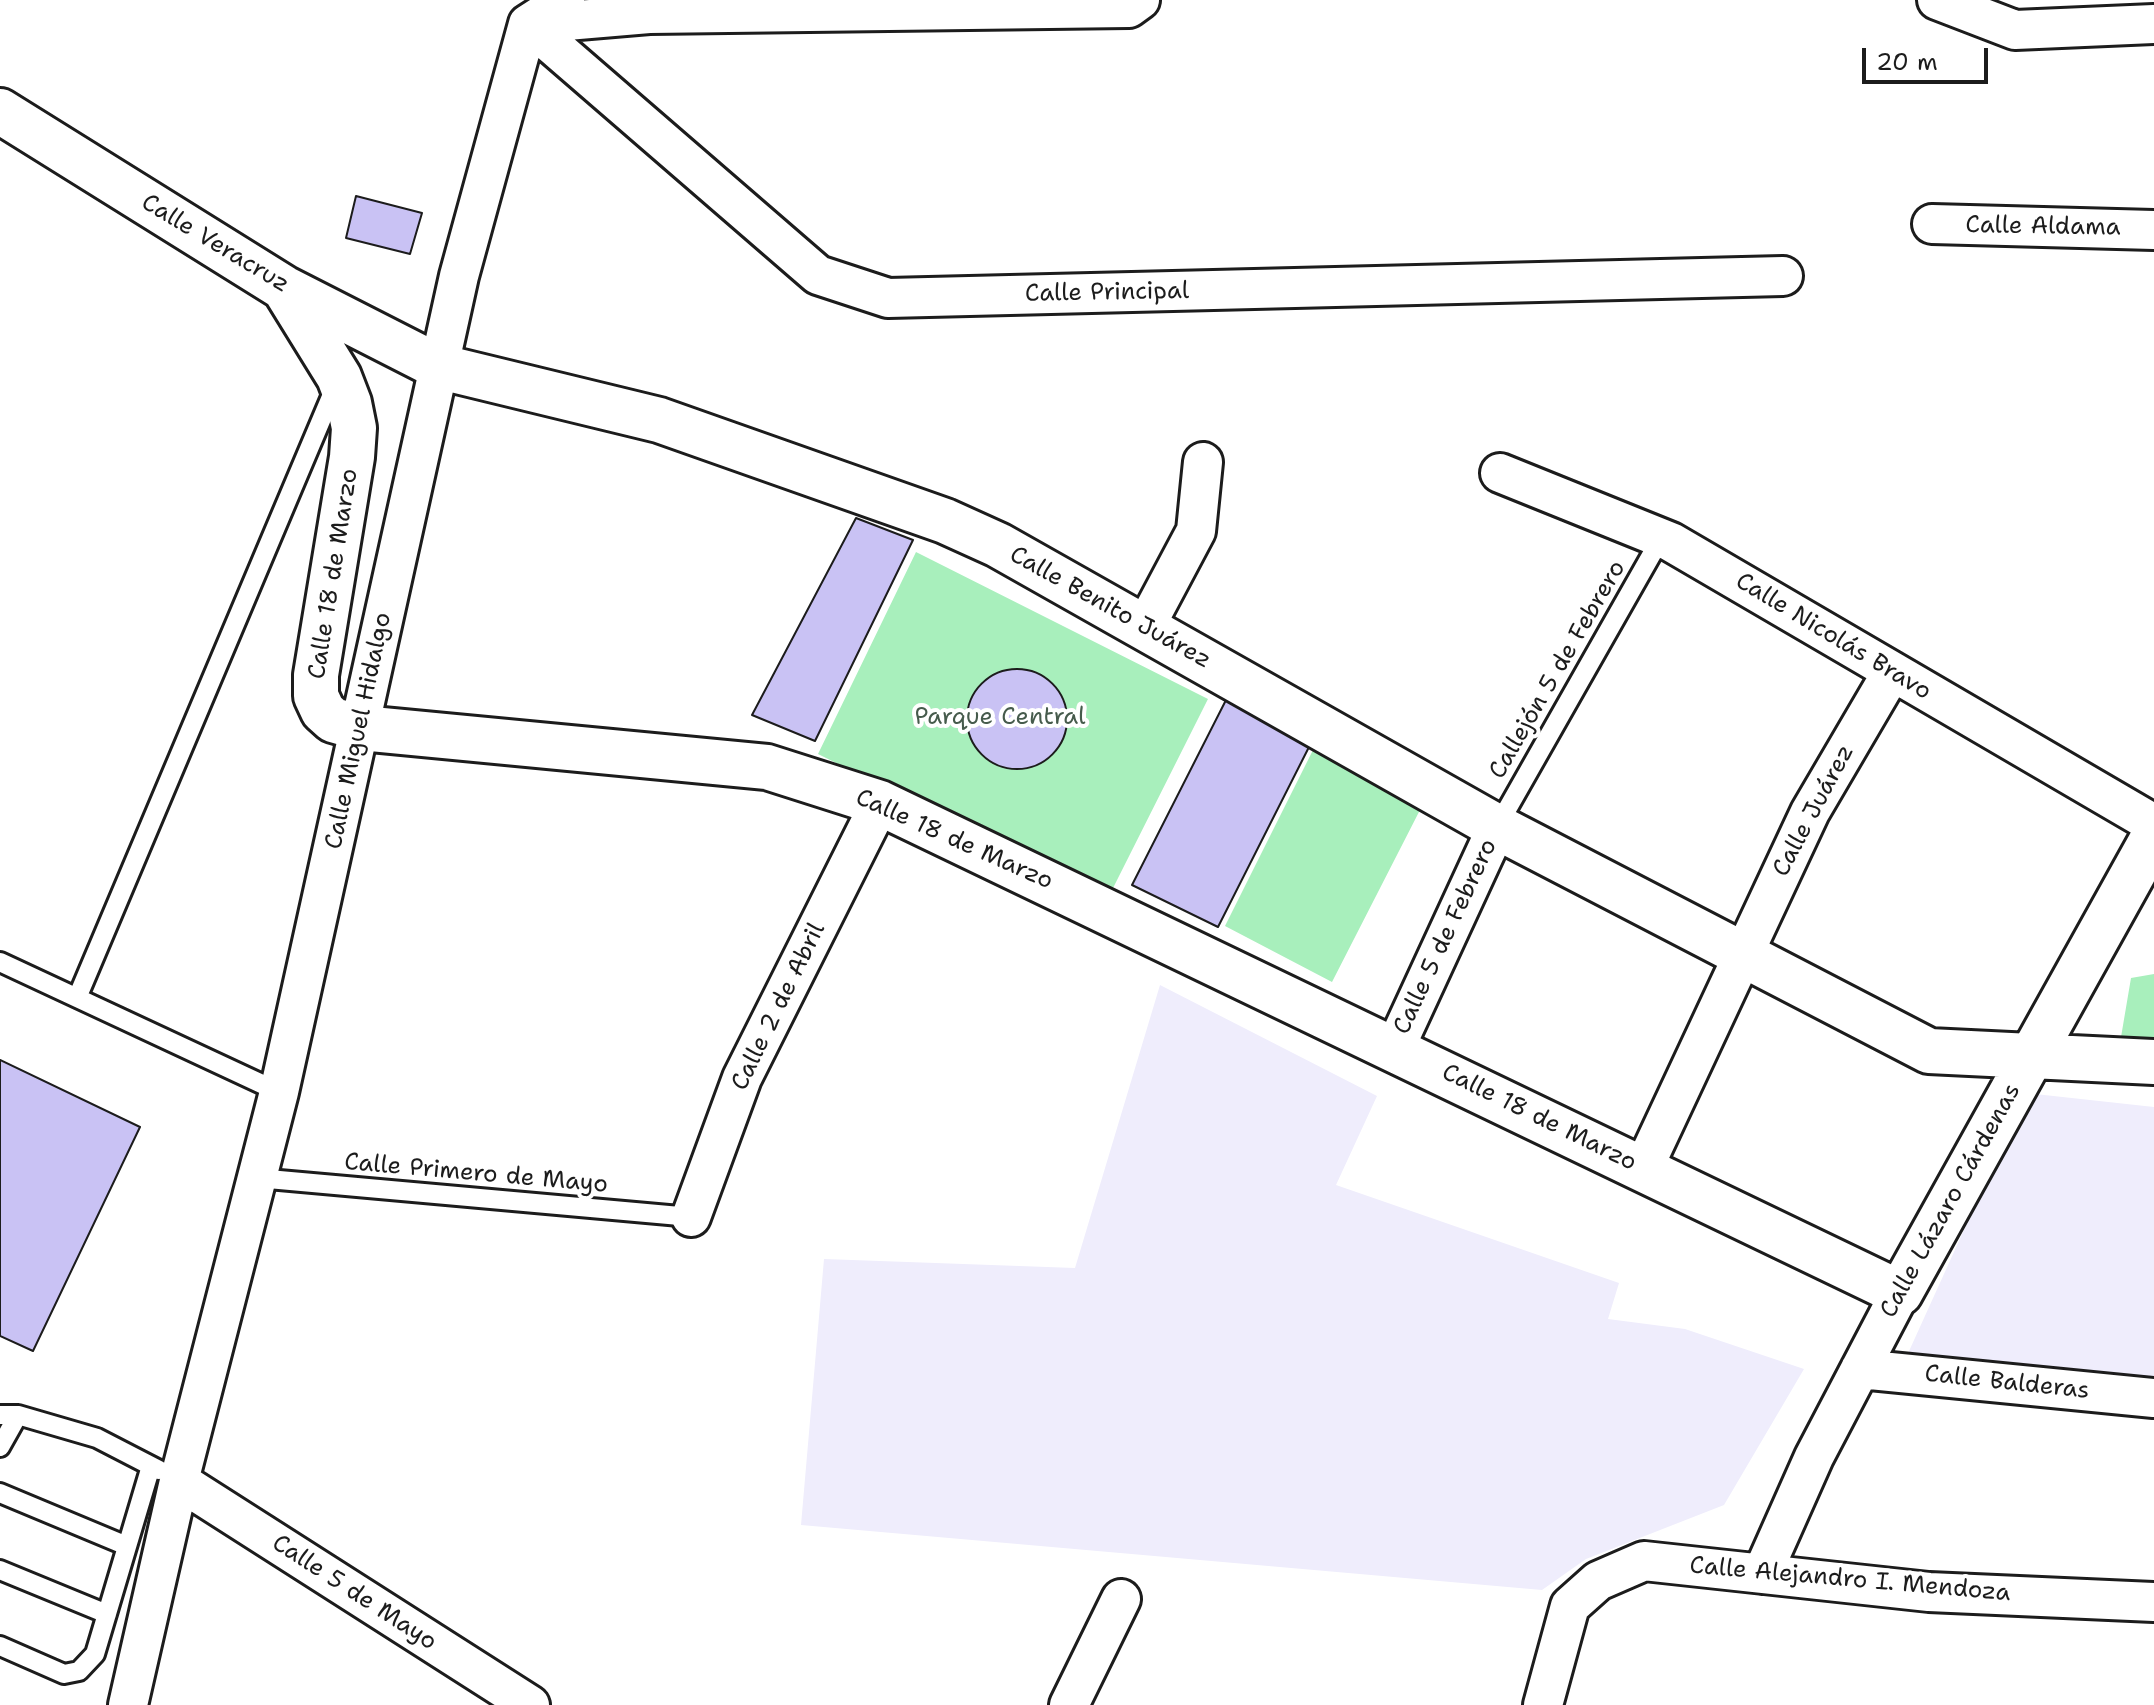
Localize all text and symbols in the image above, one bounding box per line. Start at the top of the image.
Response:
scale bar [1866,32,1992,82]
text: 20 m [1876,46,1938,78]
street label: Calle Veracruz [136,189,294,299]
street label: Calle Aldama [1965,211,2121,243]
street label: Calle Principal [1025,277,1189,309]
street label: Calle 18 de Marzo [303,467,365,681]
street label: Calle Benito Juárez [1004,541,1216,675]
street label: Callejón 5 de Febrero [1484,556,1632,784]
street label: Calle Nicolás Bravo [1730,567,1936,707]
street label: Calle Miguel Hidalgo [320,610,398,852]
park label: Parque Central [915,704,1085,732]
street label: Calle Juárez [1767,740,1861,882]
street label: Calle 18 de Marzo [851,784,1057,896]
street label: Calle 5 de Febrero [1388,835,1504,1039]
street label: Calle 2 de Abril [726,919,832,1095]
street label: Calle 18 de Marzo [1437,1058,1641,1178]
street label: Calle Lázaro Cárdenas [1875,1079,2027,1323]
street label: Calle Primero de Mayo [343,1148,609,1200]
street label: Calle Balderas [1923,1360,2091,1406]
street label: Calle 5 de Mayo [266,1529,442,1657]
street label: Calle Alejandro I. Mendoza [1688,1552,2012,1608]

